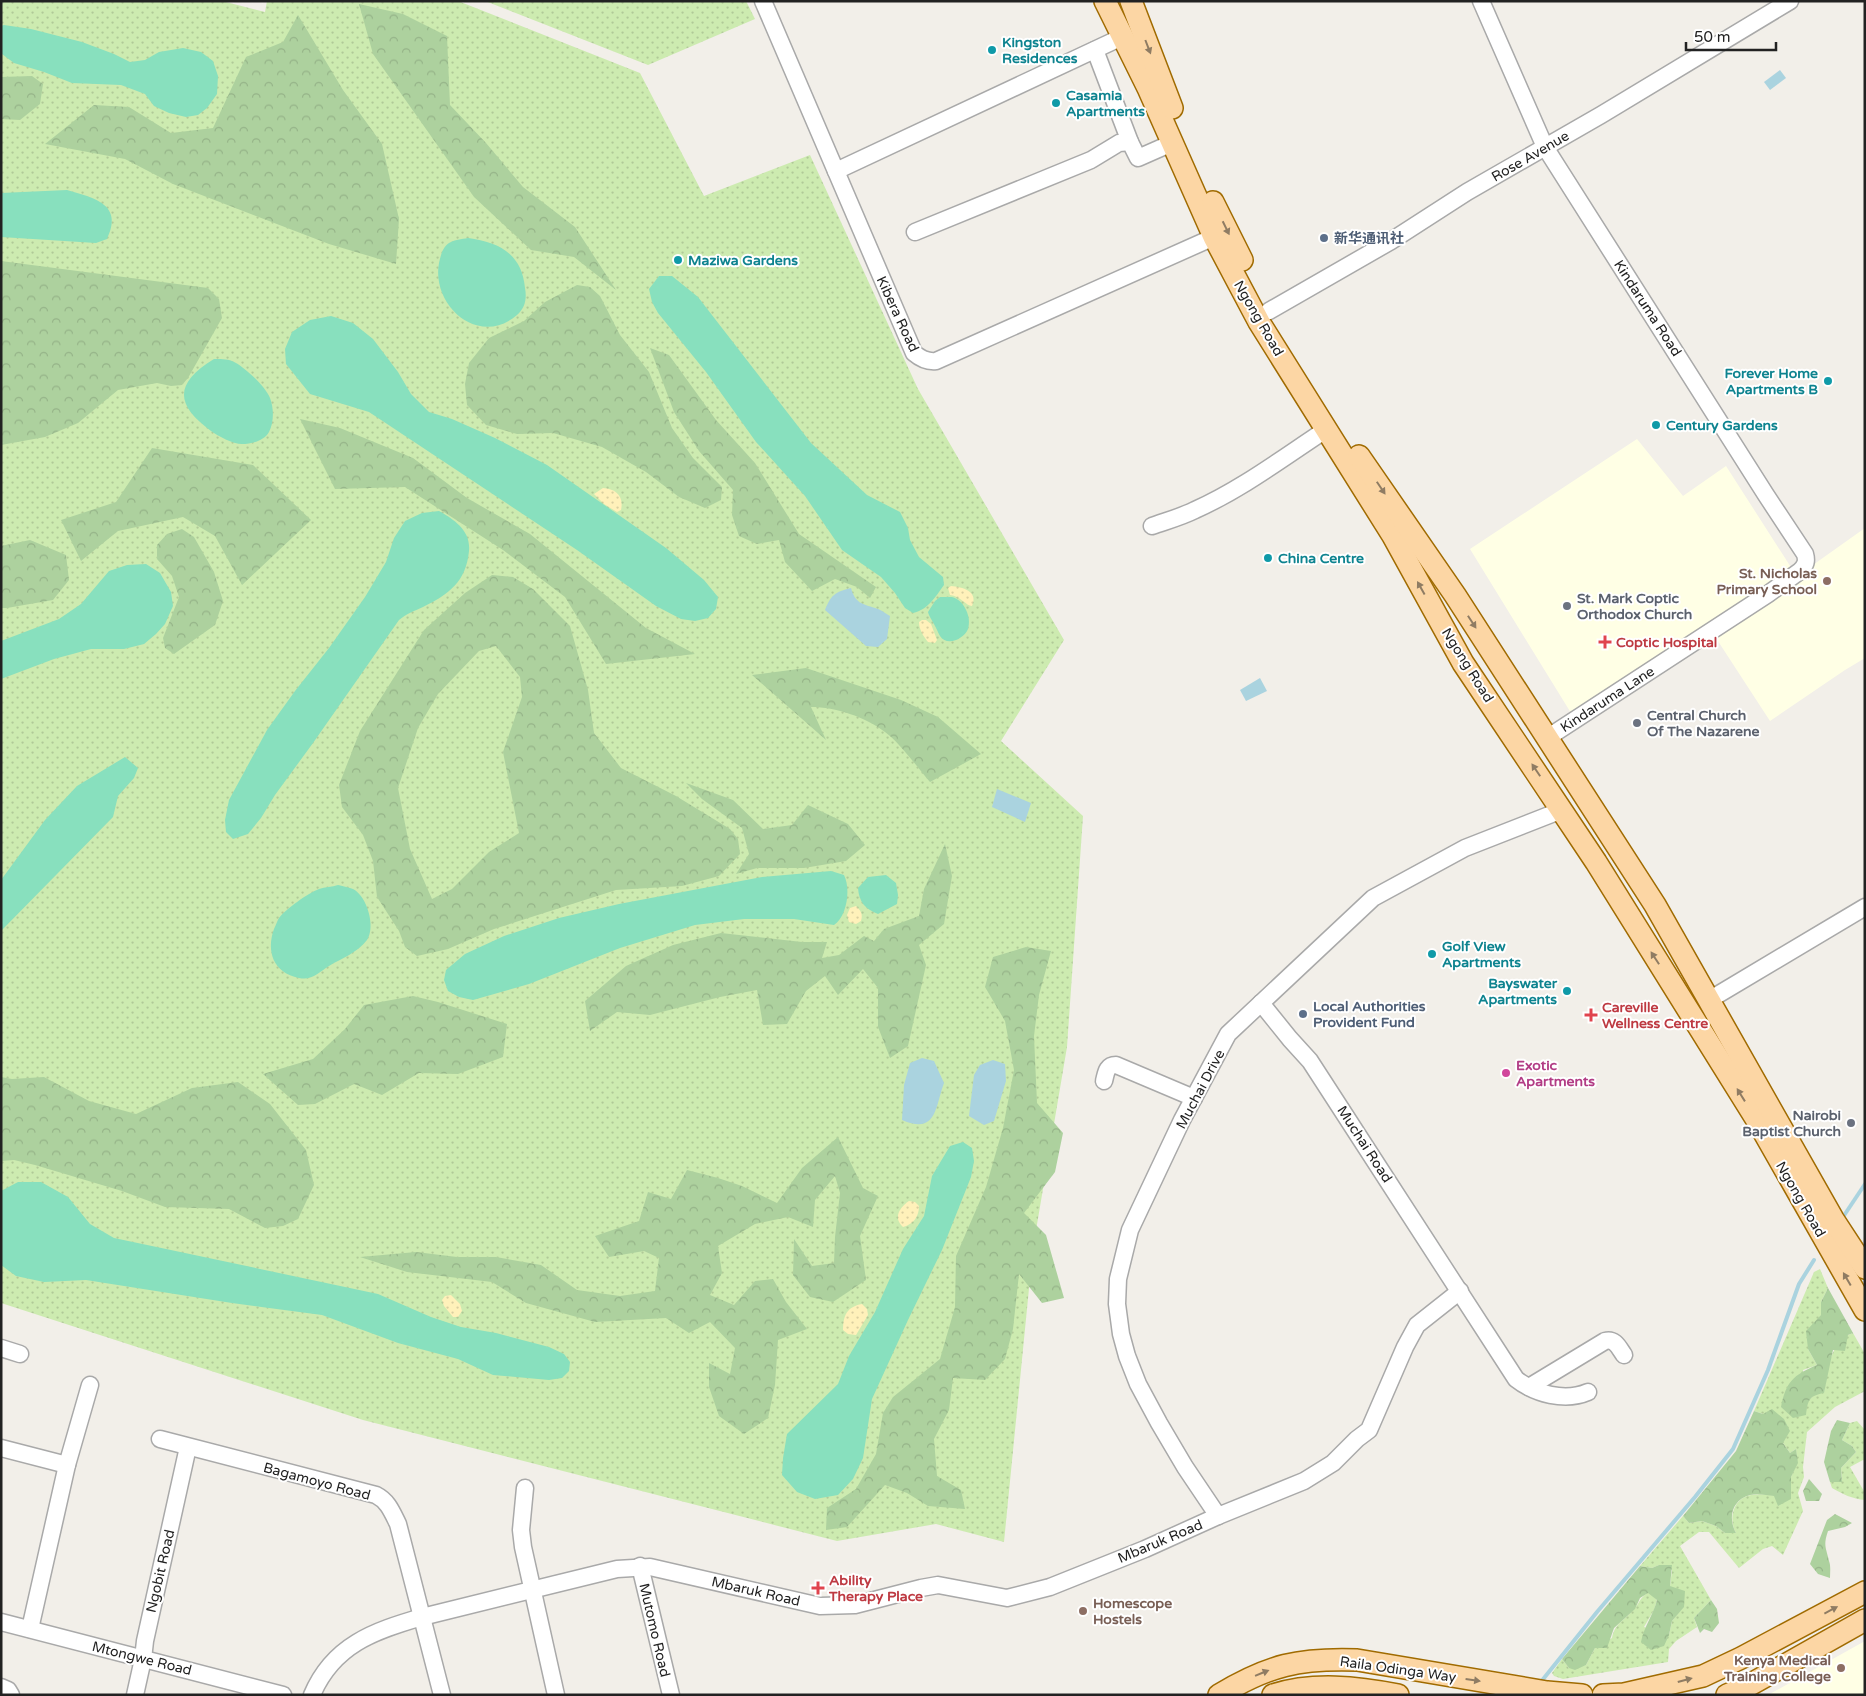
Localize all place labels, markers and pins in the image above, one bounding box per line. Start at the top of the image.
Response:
place label: Kingston Residences [1002,34,1078,67]
marker: Kingston Residences [986,44,998,56]
place label: Casamia Apartments [1066,87,1145,120]
marker: Casamia Apartments [1050,97,1062,109]
place label: 新华通讯社 [1334,230,1404,247]
marker: 新华通讯社 [1318,232,1330,244]
place label: Maziwa Gardens [688,252,798,269]
marker: Maziwa Gardens [672,254,684,266]
place label: Forever Home Apartments B [1725,365,1818,398]
marker: Forever Home Apartments B [1822,375,1834,387]
place label: Century Gardens [1666,417,1778,434]
marker: Century Gardens [1650,419,1662,431]
place label: China Centre [1278,550,1364,567]
marker: China Centre [1262,552,1274,564]
place label: St. Nicholas Primary School [1716,565,1817,598]
marker: St. Nicholas Primary School [1821,575,1833,587]
place label: St. Mark Coptic Orthodox Church [1577,590,1692,623]
marker: St. Mark Coptic Orthodox Church [1561,600,1573,612]
place label: Coptic Hospital [1616,634,1717,651]
marker: Coptic Hospital [1598,635,1612,649]
place label: Central Church Of The Nazarene [1647,707,1759,740]
marker: Central Church Of The Nazarene [1631,717,1643,729]
place label: Golf View Apartments [1442,938,1521,971]
marker: Golf View Apartments [1426,948,1438,960]
place label: Bayswater Apartments [1478,975,1558,1008]
marker: Bayswater Apartments [1561,985,1573,997]
place label: Local Authorities Provident Fund [1313,998,1426,1031]
place label: Careville Wellness Centre [1602,999,1708,1032]
marker: Local Authorities Provident Fund [1297,1008,1309,1020]
marker: Careville Wellness Centre [1584,1008,1598,1022]
place label: Exotic Apartments [1516,1057,1595,1090]
marker: Exotic Apartments [1500,1067,1512,1079]
place label: Nairobi Baptist Church [1742,1107,1841,1140]
marker: Nairobi Baptist Church [1845,1117,1857,1129]
place label: Ability Therapy Place [828,1572,923,1605]
marker: Ability Therapy Place [811,1581,825,1595]
place label: Homescope Hostels [1093,1595,1172,1628]
marker: Homescope Hostels [1077,1605,1089,1617]
place label: Kenya Medical Training College [1723,1652,1831,1685]
marker: Kenya Medical Training College [1835,1662,1847,1674]

